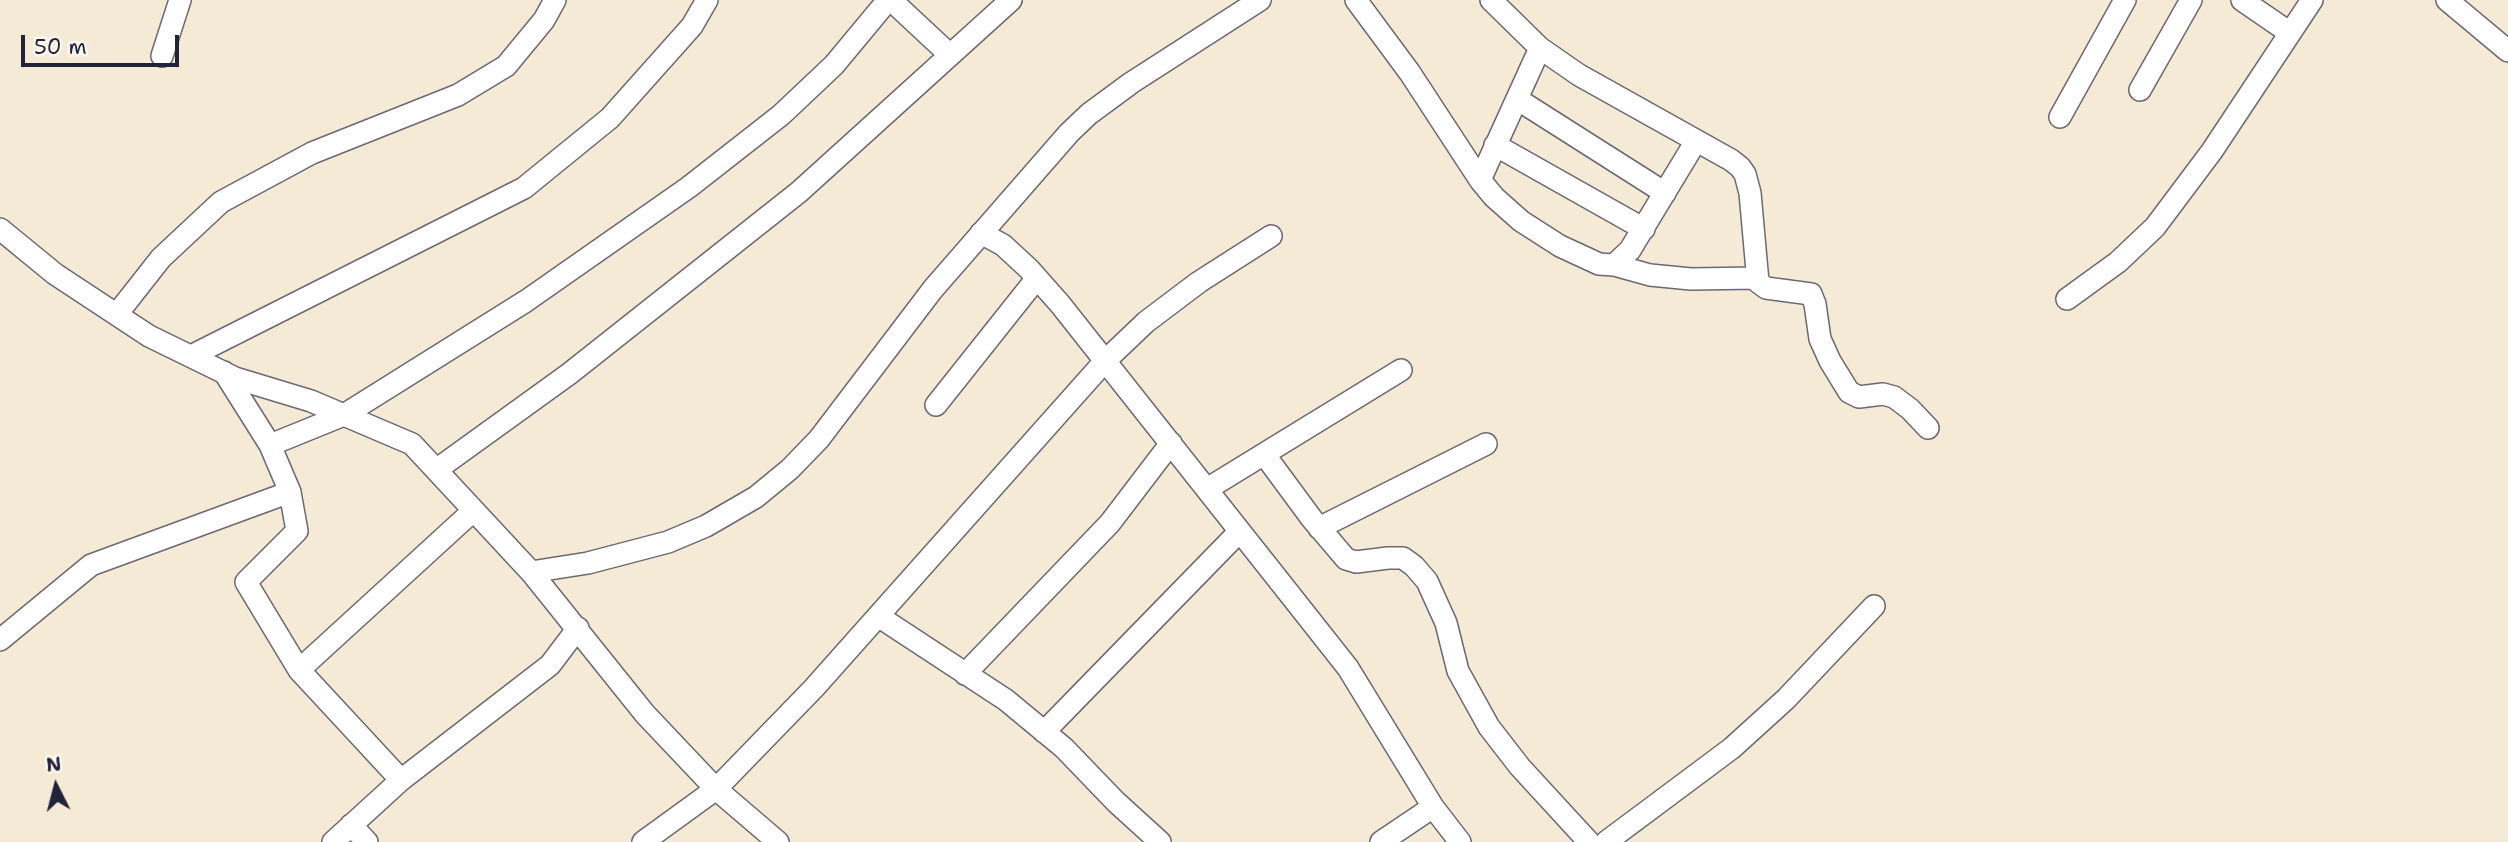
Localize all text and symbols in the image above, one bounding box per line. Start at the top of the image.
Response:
scale bar [24,21,182,65]
text: 50 m [34,33,87,61]
north arrow [21,751,91,821]
text: N [45,751,63,778]

